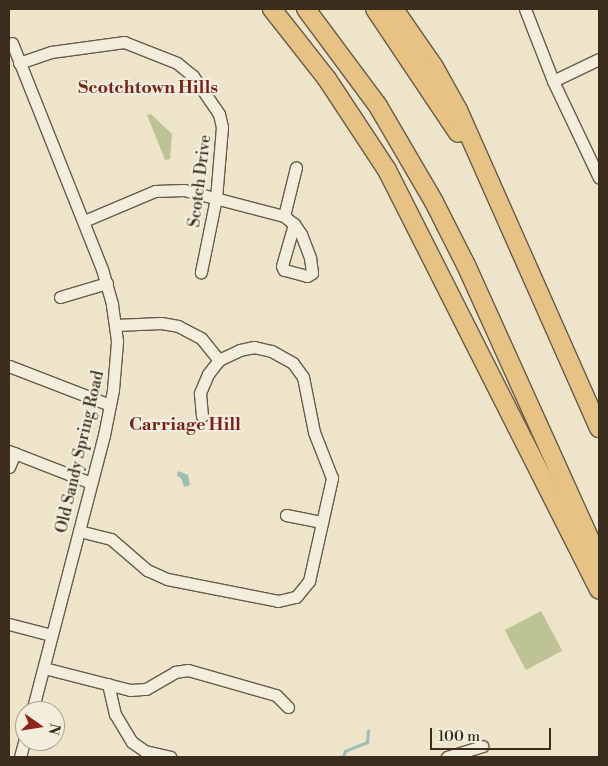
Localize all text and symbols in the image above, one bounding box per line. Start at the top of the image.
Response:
district label: Scotchtown Hills [78,77,218,99]
street label: Scotch Drive [185,134,215,228]
street label: Old Sandy Spring Road [52,369,108,535]
district label: Carriage Hill [129,414,241,436]
north arrow [15,701,65,751]
scale bar [433,718,554,750]
text: N [44,722,64,737]
text: 100 m [438,727,480,746]

